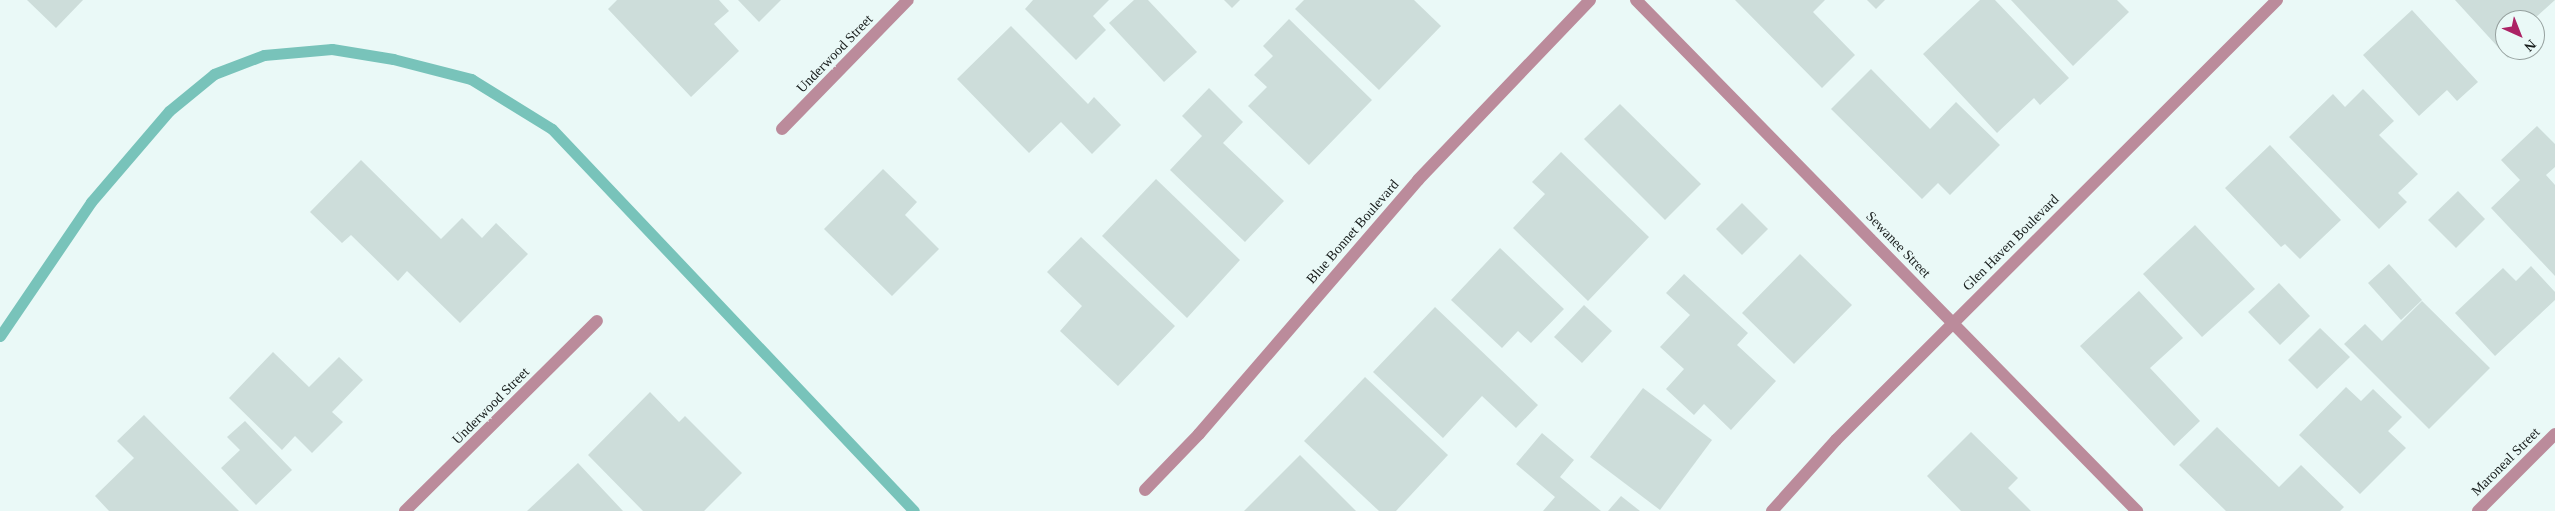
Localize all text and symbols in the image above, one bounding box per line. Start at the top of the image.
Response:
north arrow [2495,10,2545,60]
street label: Underwood Street [793,11,877,97]
text: N [2521,37,2539,54]
street label: Blue Bonnet Boulevard [1303,177,1403,287]
street label: Glen Haven Boulevard [1959,191,2063,295]
street label: Sewanee Street [1862,208,1934,282]
street label: Underwood Street [449,364,533,448]
street label: Maroneal Street [2468,424,2544,500]

